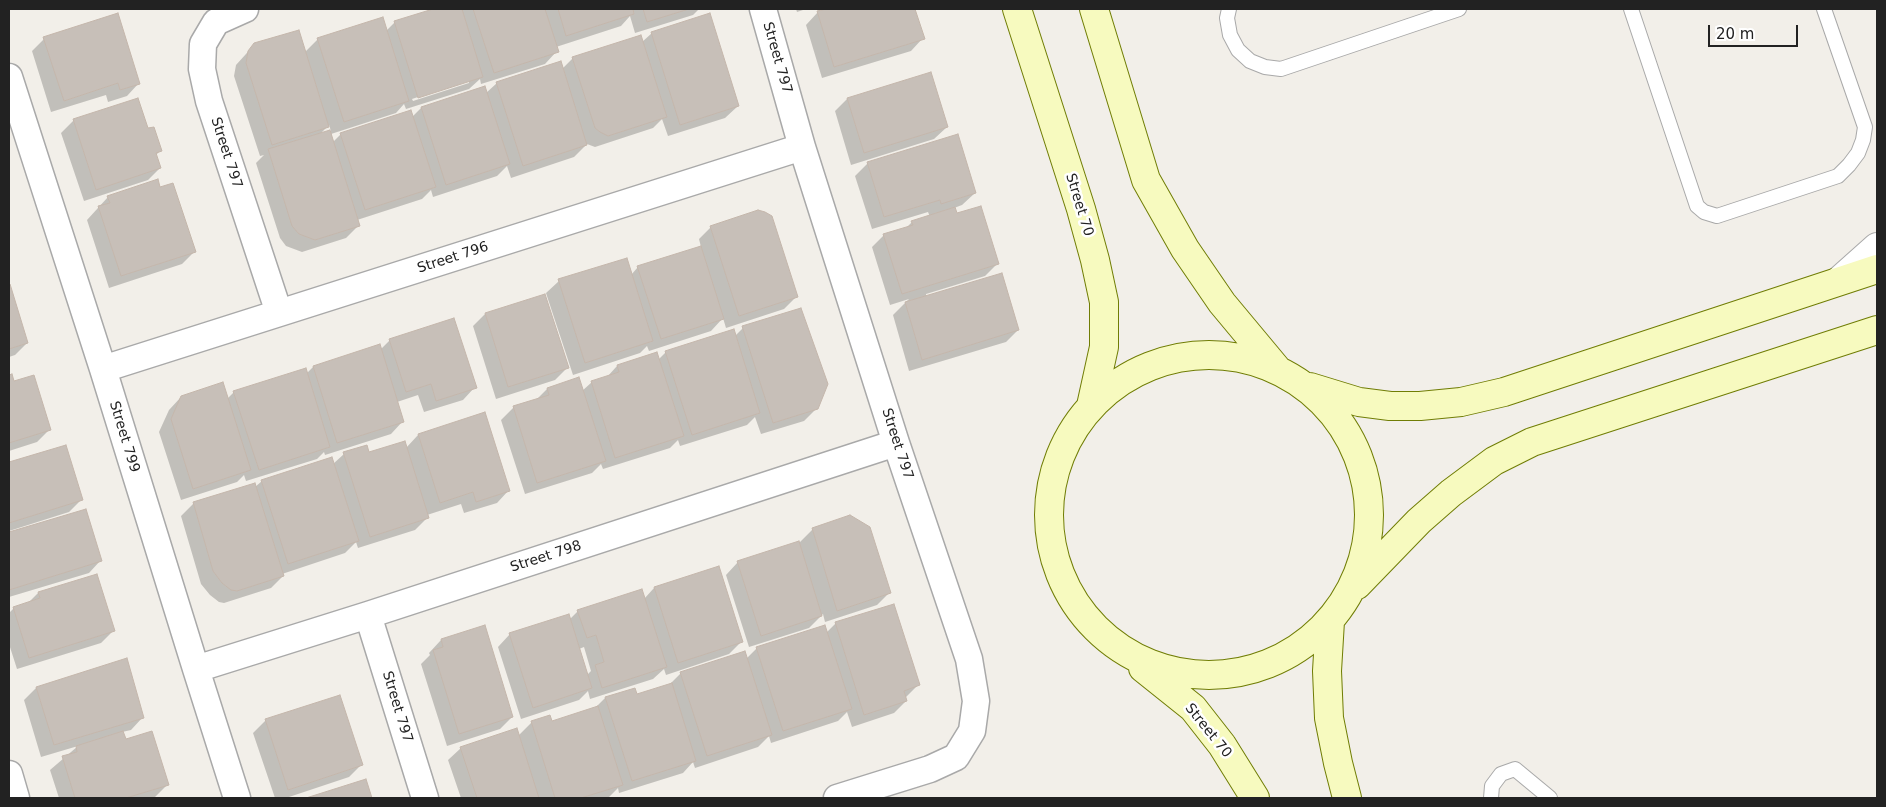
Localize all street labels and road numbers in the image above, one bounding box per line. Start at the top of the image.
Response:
street label: Street 797 [759,20,795,96]
street label: Street 797 [207,115,245,191]
street label: Street 70 [1061,172,1097,238]
street label: Street 796 [415,239,491,277]
street label: Street 799 [105,399,143,475]
street label: Street 797 [878,406,916,482]
street label: Street 798 [508,538,584,576]
street label: Street 797 [378,669,416,745]
street label: Street 70 [1181,701,1235,761]

